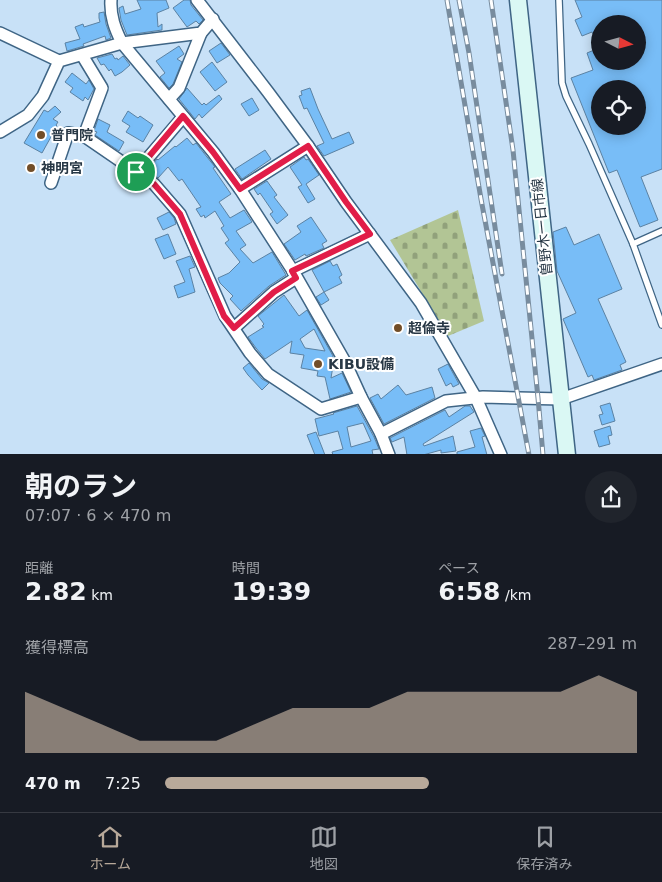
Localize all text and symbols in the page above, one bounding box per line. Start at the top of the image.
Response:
north arrow [591,15,646,70]
map controls [591,15,646,135]
button: locate [591,80,646,135]
place label: 普門院 [51,127,93,143]
marker: 普門院 [35,129,47,141]
pin [115,151,157,193]
icon: arrive [122,158,150,186]
place label: 神明宮 [41,160,83,176]
marker: 神明宮 [25,162,37,174]
street label: 曽野木一日市線 [529,177,555,277]
place label: 超倫寺 [408,320,450,336]
marker: 超倫寺 [392,322,404,334]
place label: KIBU設備 [328,356,394,372]
marker: KIBU設備 [312,358,324,370]
text: 朝のラン [25,470,137,503]
button: share [585,471,637,523]
text: 07:07 · 6 × 470 m [25,506,171,525]
text: 距離 [25,560,53,576]
text: 時間 [232,560,260,576]
text: ペース [438,560,480,576]
text: 2.82 [25,577,87,606]
text: 19:39 [232,577,311,606]
text: 6:58 [438,577,501,606]
text: km [87,587,113,603]
text: /km [501,587,531,603]
text: 287–291 m [547,634,637,653]
text: 獲得標高 [25,638,89,657]
text: 470 m [25,774,81,793]
text: 7:25 [105,774,141,793]
tab: ホーム [89,823,131,873]
tab: 地図 [310,823,338,873]
tab: 保存済み [517,823,573,873]

